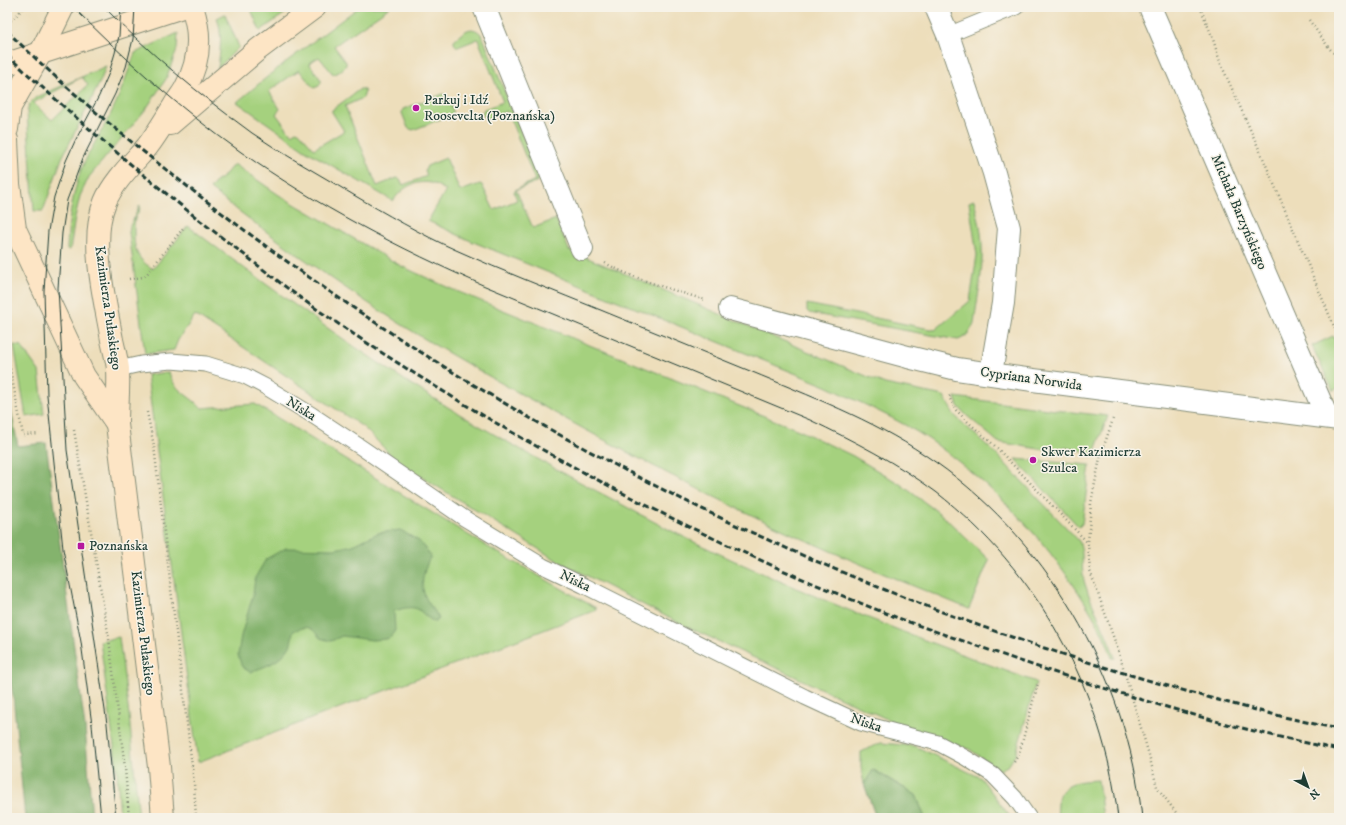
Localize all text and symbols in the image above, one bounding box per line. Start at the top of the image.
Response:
place label: Parkuj i Idź Roosevelta (Poznańska) [424,91,555,125]
marker: Parkuj i Idź Roosevelta (Poznańska) [411,103,421,113]
street label: Michała Barzyńskiego [1207,152,1271,273]
street label: Kazimierza Pułaskiego [90,245,126,371]
street label: Cypriana Norwida [979,363,1083,395]
street label: Niska [283,393,320,425]
place label: Skwer Kazimierza Szulca [1041,443,1141,477]
marker: Skwer Kazimierza Szulca [1028,455,1038,465]
place label: Poznańska [89,537,148,555]
marker: Poznańska [76,541,86,551]
street label: Niska [557,566,594,596]
street label: Kazimierza Pułaskiego [126,570,160,696]
street label: Niska [848,709,884,737]
north arrow [1288,767,1328,807]
text: N [1306,786,1322,802]

